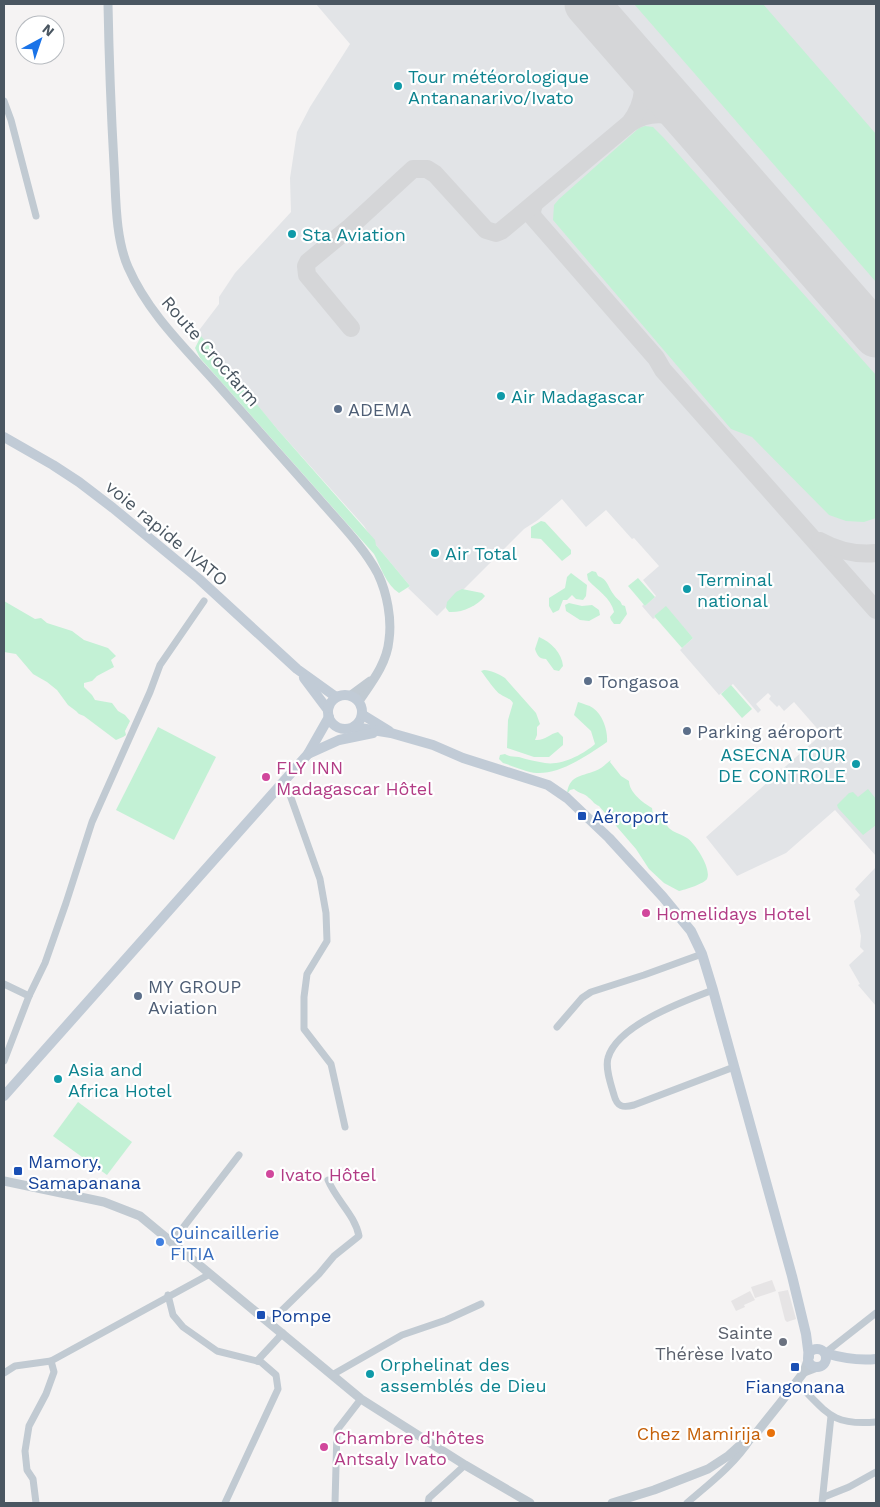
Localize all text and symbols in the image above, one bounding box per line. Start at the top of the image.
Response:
north arrow [15,15,65,65]
text: N [39,21,57,40]
place label: Tour météorologique Antananarivo/Ivato [408,66,589,108]
marker: Tour météorologique Antananarivo/Ivato [392,80,404,92]
place label: Sta Aviation [302,224,406,245]
marker: Sta Aviation [286,228,298,240]
street label: Route Crocfarm [157,292,265,410]
place label: Air Madagascar [511,386,645,407]
marker: Air Madagascar [495,390,507,402]
place label: ADEMA [348,399,412,420]
marker: ADEMA [332,403,344,415]
street label: voie rapide IVATO [102,476,232,590]
place label: Air Total [445,543,518,564]
marker: Air Total [429,547,441,559]
place label: Terminal national [697,569,773,611]
marker: Terminal national [681,583,693,595]
place label: Tongasoa [598,671,679,692]
marker: Tongasoa [582,675,594,687]
place label: Parking aéroport [697,721,843,742]
marker: Parking aéroport [681,725,693,737]
place label: ASECNA TOUR DE CONTROLE [718,744,846,786]
place label: FLY INN Madagascar Hôtel [276,757,433,799]
marker: ASECNA TOUR DE CONTROLE [850,758,862,770]
marker: FLY INN Madagascar Hôtel [260,771,272,783]
place label: Aéroport [592,806,669,827]
marker: Aéroport [576,810,588,822]
place label: Homelidays Hotel [656,903,811,924]
marker: Homelidays Hotel [640,907,652,919]
place label: MY GROUP Aviation [148,976,241,1018]
marker: MY GROUP Aviation [132,990,144,1002]
place label: Asia and Africa Hotel [68,1059,172,1101]
marker: Asia and Africa Hotel [52,1073,64,1085]
place label: Mamory, Samapanana [28,1151,141,1193]
place label: Ivato Hôtel [280,1164,376,1185]
marker: Mamory, Samapanana [12,1165,24,1177]
marker: Ivato Hôtel [264,1168,276,1180]
place label: Quincaillerie FITIA [170,1222,279,1264]
marker: Quincaillerie FITIA [154,1236,166,1248]
place label: Pompe [271,1305,331,1326]
marker: Pompe [255,1309,267,1321]
place label: Sainte Thérèse Ivato [655,1322,773,1364]
marker: Sainte Thérèse Ivato [777,1336,789,1348]
place label: Orphelinat des assemblés de Dieu [380,1354,546,1396]
marker: Fiangonana [789,1361,801,1373]
marker: Orphelinat des assemblés de Dieu [364,1368,376,1380]
place label: Fiangonana [745,1376,845,1397]
place label: Chez Mamirija [637,1423,761,1444]
place label: Chambre d'hôtes Antsaly Ivato [334,1427,484,1469]
marker: Chez Mamirija [765,1427,777,1439]
marker: Chambre d'hôtes Antsaly Ivato [318,1441,330,1453]

